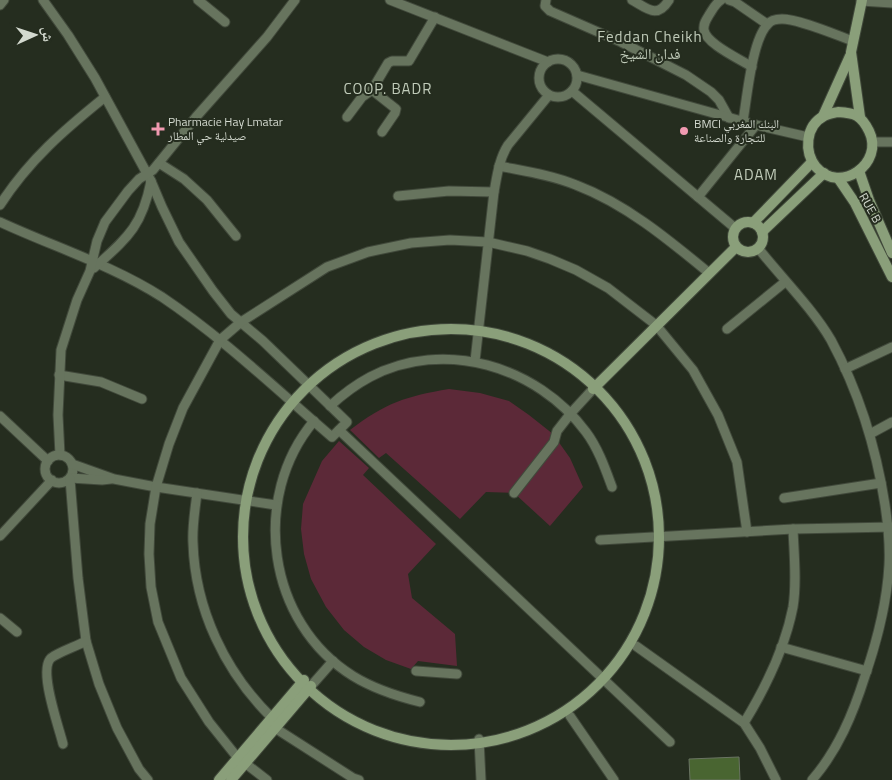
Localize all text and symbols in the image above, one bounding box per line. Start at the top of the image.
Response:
north arrow [10,10,60,60]
district label: Feddan Cheikh فدان الشيخ [597,25,703,65]
text: ش [38,26,59,42]
district label: COOP. BADR [344,77,432,100]
place label: Pharmacie Hay Lmatar صيدلية حي المطار [167,112,283,146]
place label: BMCI البنك المغربي للتجارة والصناعة [694,114,779,147]
marker: Pharmacie Hay Lmatar صيدلية حي المطار [152,123,164,135]
marker: BMCI البنك المغربي للتجارة والصناعة [678,125,690,137]
district label: ADAM [734,163,778,186]
street label: RUE B [854,189,886,226]

